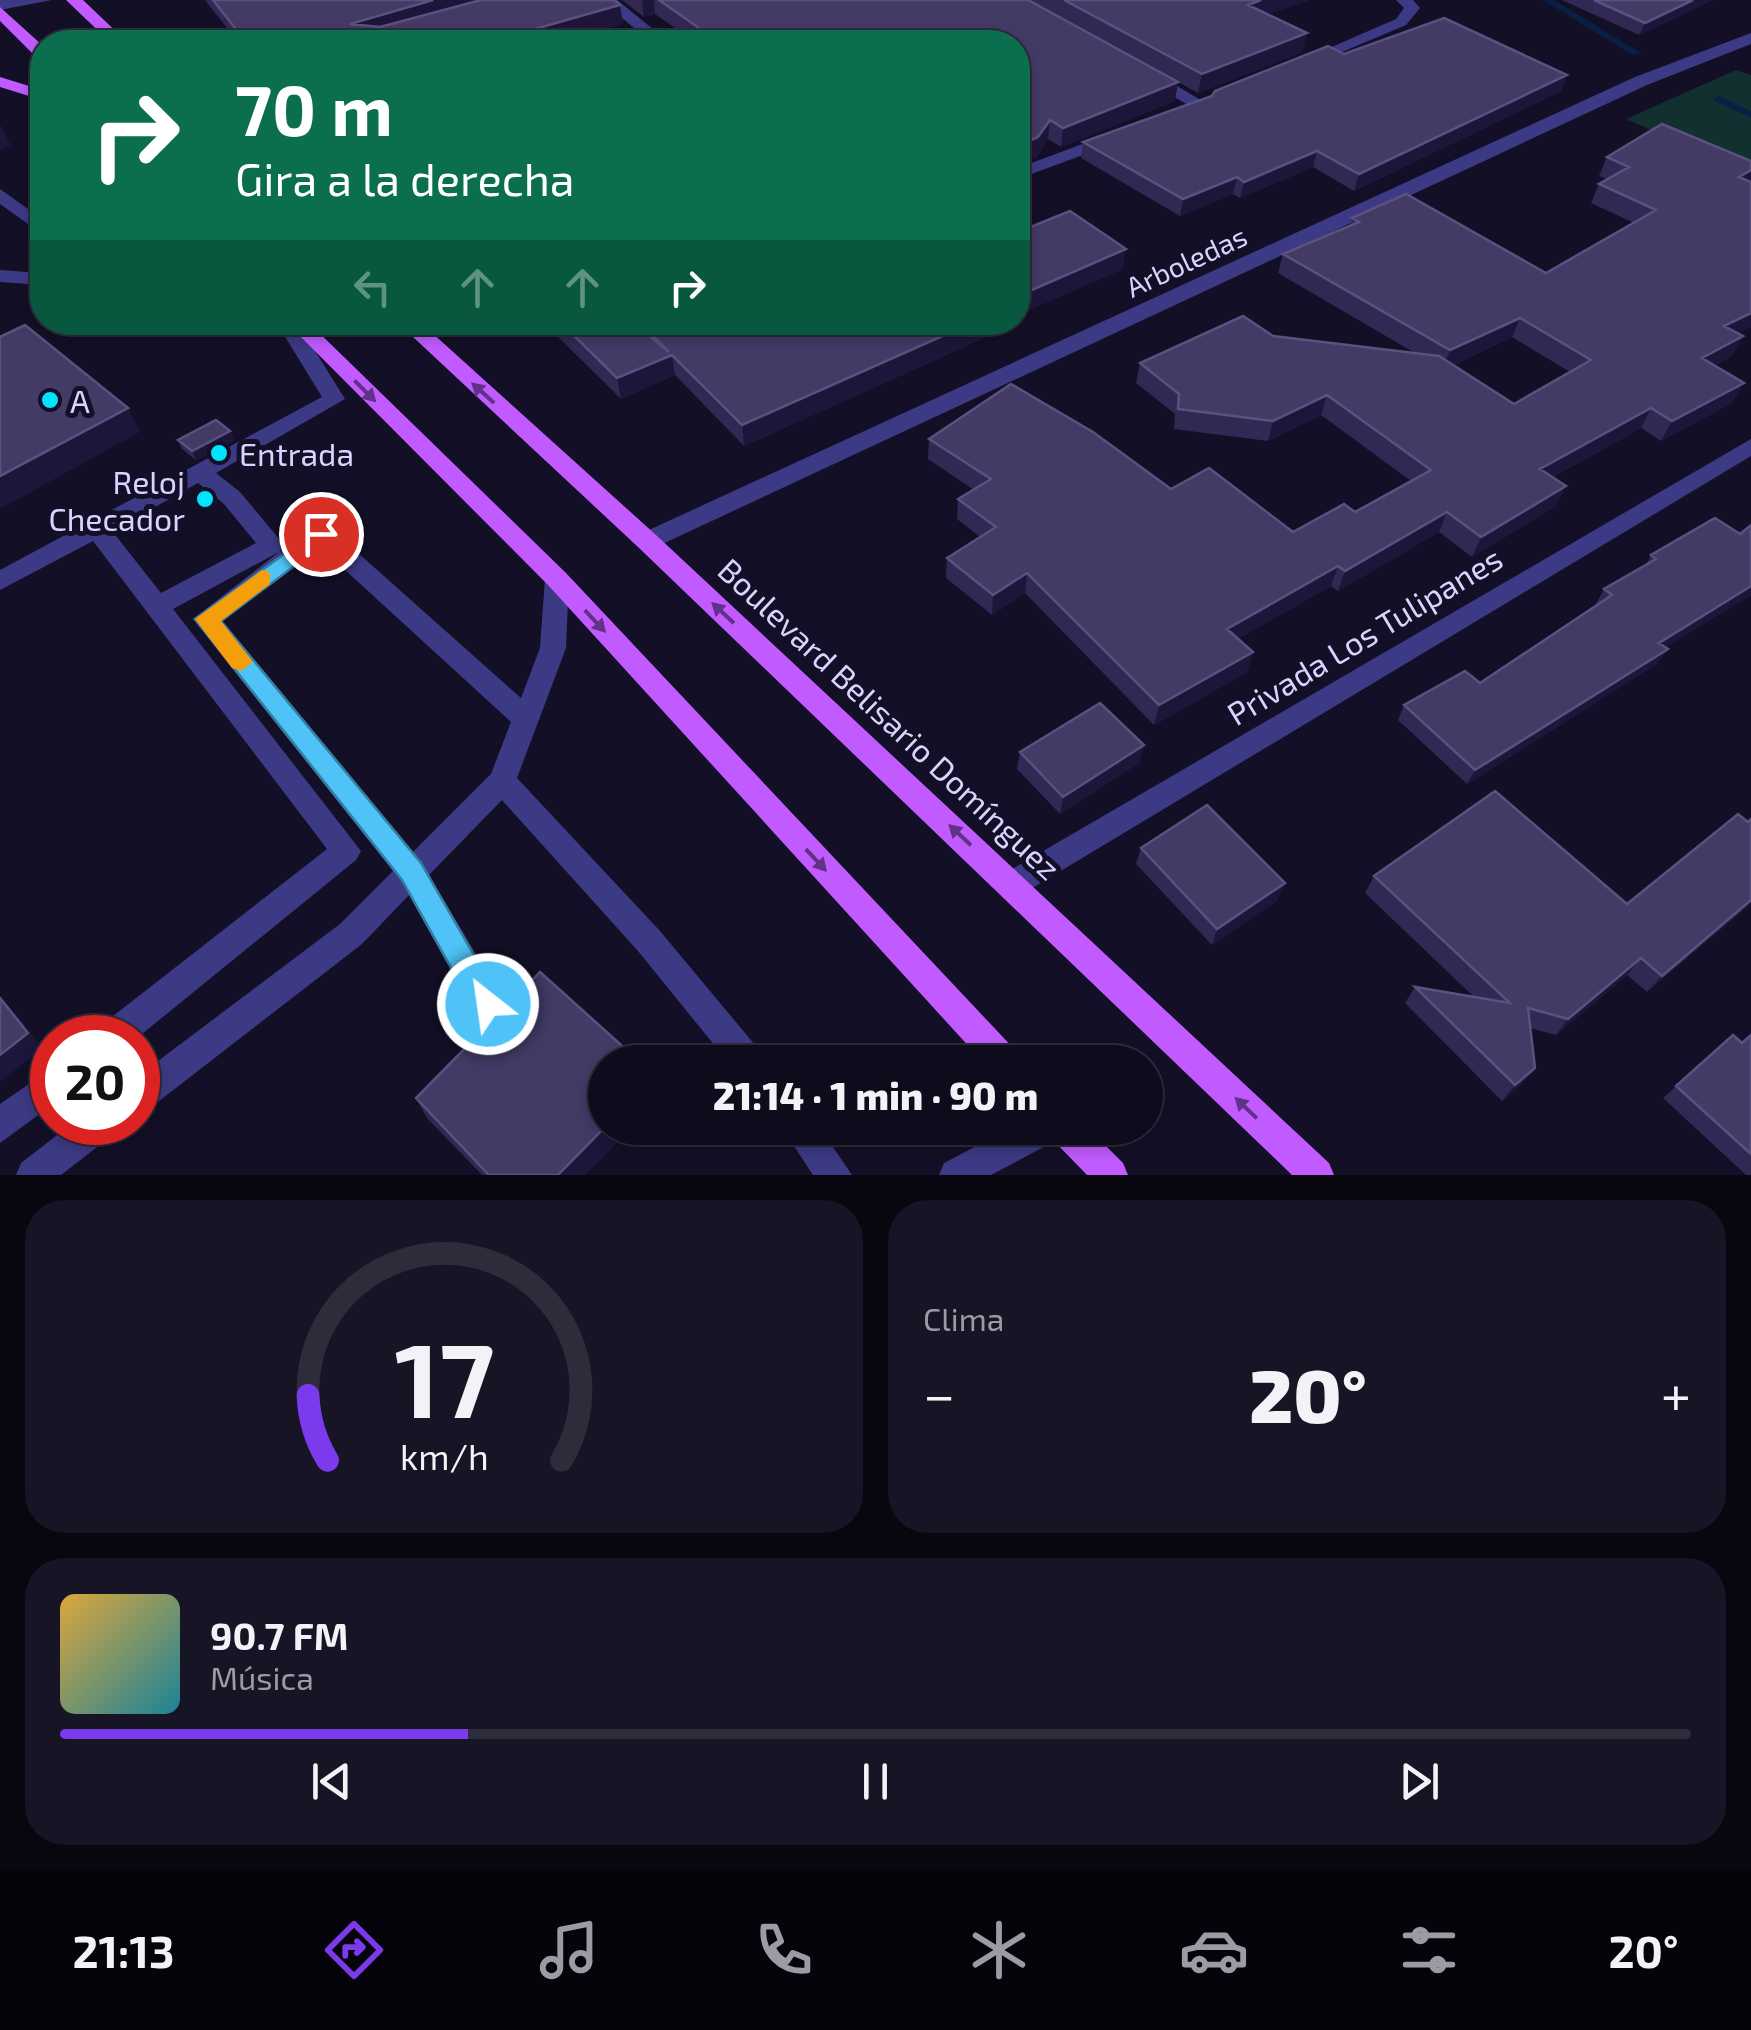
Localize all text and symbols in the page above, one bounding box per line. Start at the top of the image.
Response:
text: 70 m [235,66,393,150]
icon: right [70,70,200,200]
text: Gira a la derecha [235,151,574,205]
street label: Arboledas [1120,218,1252,304]
icon: left [345,260,400,315]
icon: ahead [450,260,505,315]
icon: ahead [555,260,610,315]
icon: right [660,260,715,315]
one-way arrow [353,379,377,402]
place label: A [70,381,90,419]
one-way arrow [471,383,496,405]
marker: A [39,389,61,411]
place label: Entrada [239,434,354,472]
marker: Entrada [208,442,230,464]
place label: Reloj Checador [48,462,185,537]
marker: Reloj Checador [194,488,216,510]
pin [279,492,364,577]
icon: arrive [294,507,349,562]
street label: Privada Los Tulipanes [1220,538,1508,732]
street label: Boulevard Belisario Domínguez [711,550,1069,886]
one-way arrow [712,602,736,625]
one-way arrow [583,609,606,633]
one-way arrow [949,824,973,847]
one-way arrow [804,847,827,871]
position arrow [436,952,540,1056]
speed limit sign: 20 [30,1015,160,1145]
text: 21:14 · 1 min · 90 m [713,1072,1038,1118]
one-way arrow [1235,1096,1259,1120]
text: Clima [923,1299,1004,1337]
text: 17 [394,1314,494,1439]
text: 20° [1249,1348,1367,1438]
text: − [923,1360,955,1426]
text: + [1661,1360,1691,1426]
text: km/h [400,1434,488,1477]
text: 90.7 FM [210,1612,349,1658]
text: Música [210,1658,314,1696]
icon: previous [304,1754,359,1809]
icon: pause [848,1754,903,1809]
icon: next [1392,1754,1447,1809]
icon: directions [319,1915,389,1985]
icon: music [534,1915,604,1985]
icon: phone [749,1915,819,1985]
icon: climate [964,1915,1034,1985]
icon: car [1179,1915,1249,1985]
icon: filters [1394,1915,1464,1985]
text: 21:13 [72,1923,175,1977]
text: 20° [1608,1923,1678,1977]

